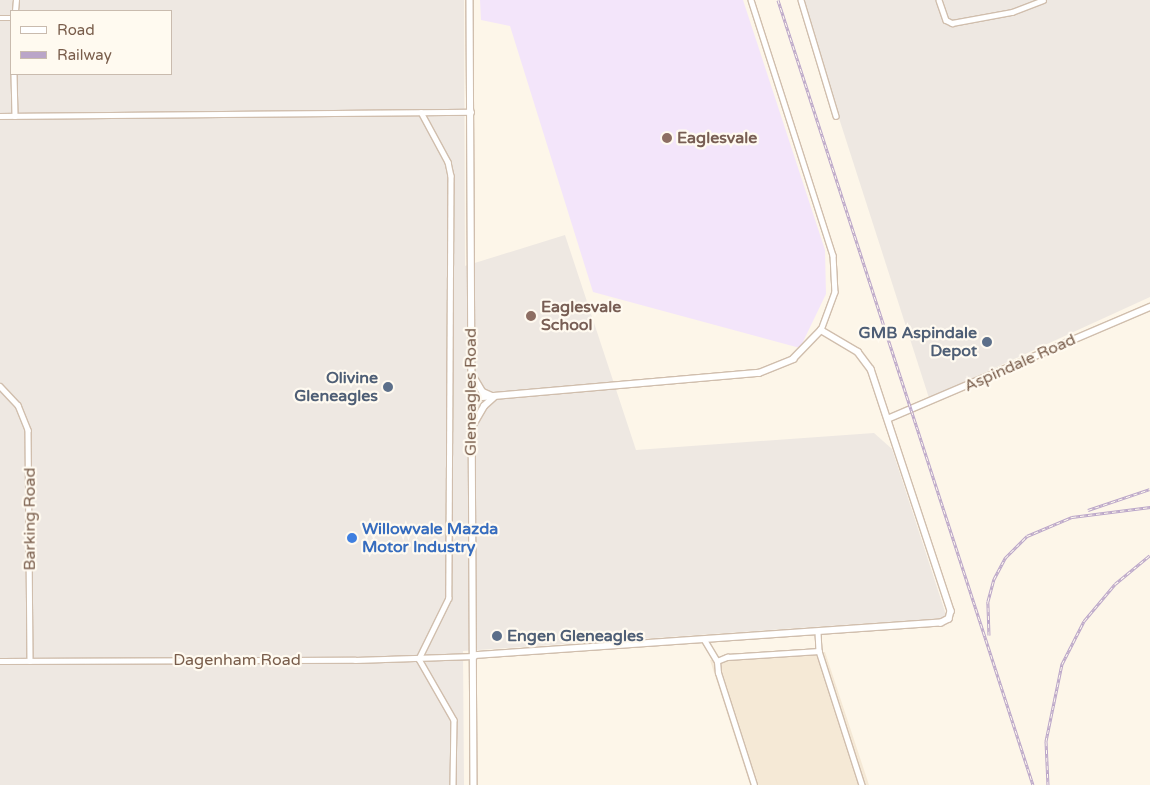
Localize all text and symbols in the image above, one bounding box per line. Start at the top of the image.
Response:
legend [10,10,172,75]
text: Road [57,21,95,39]
text: Railway [57,46,112,64]
place label: Eaglesvale [677,128,757,148]
marker: Eaglesvale [661,132,673,144]
place label: Eaglesvale School [541,297,621,335]
marker: Eaglesvale School [525,310,537,322]
place label: GMB Aspindale Depot [859,323,977,361]
street label: Gleneagles Road [461,328,481,456]
street label: Aspindale Road [961,330,1079,396]
marker: GMB Aspindale Depot [981,336,993,348]
place label: Olivine Gleneagles [294,368,378,406]
marker: Olivine Gleneagles [382,381,394,393]
street label: Barking Road [20,467,40,571]
place label: Willowvale Mazda Motor Industry [362,519,498,557]
marker: Willowvale Mazda Motor Industry [346,532,358,544]
place label: Engen Gleneagles [507,626,644,646]
marker: Engen Gleneagles [491,630,503,642]
street label: Dagenham Road [173,650,301,670]

